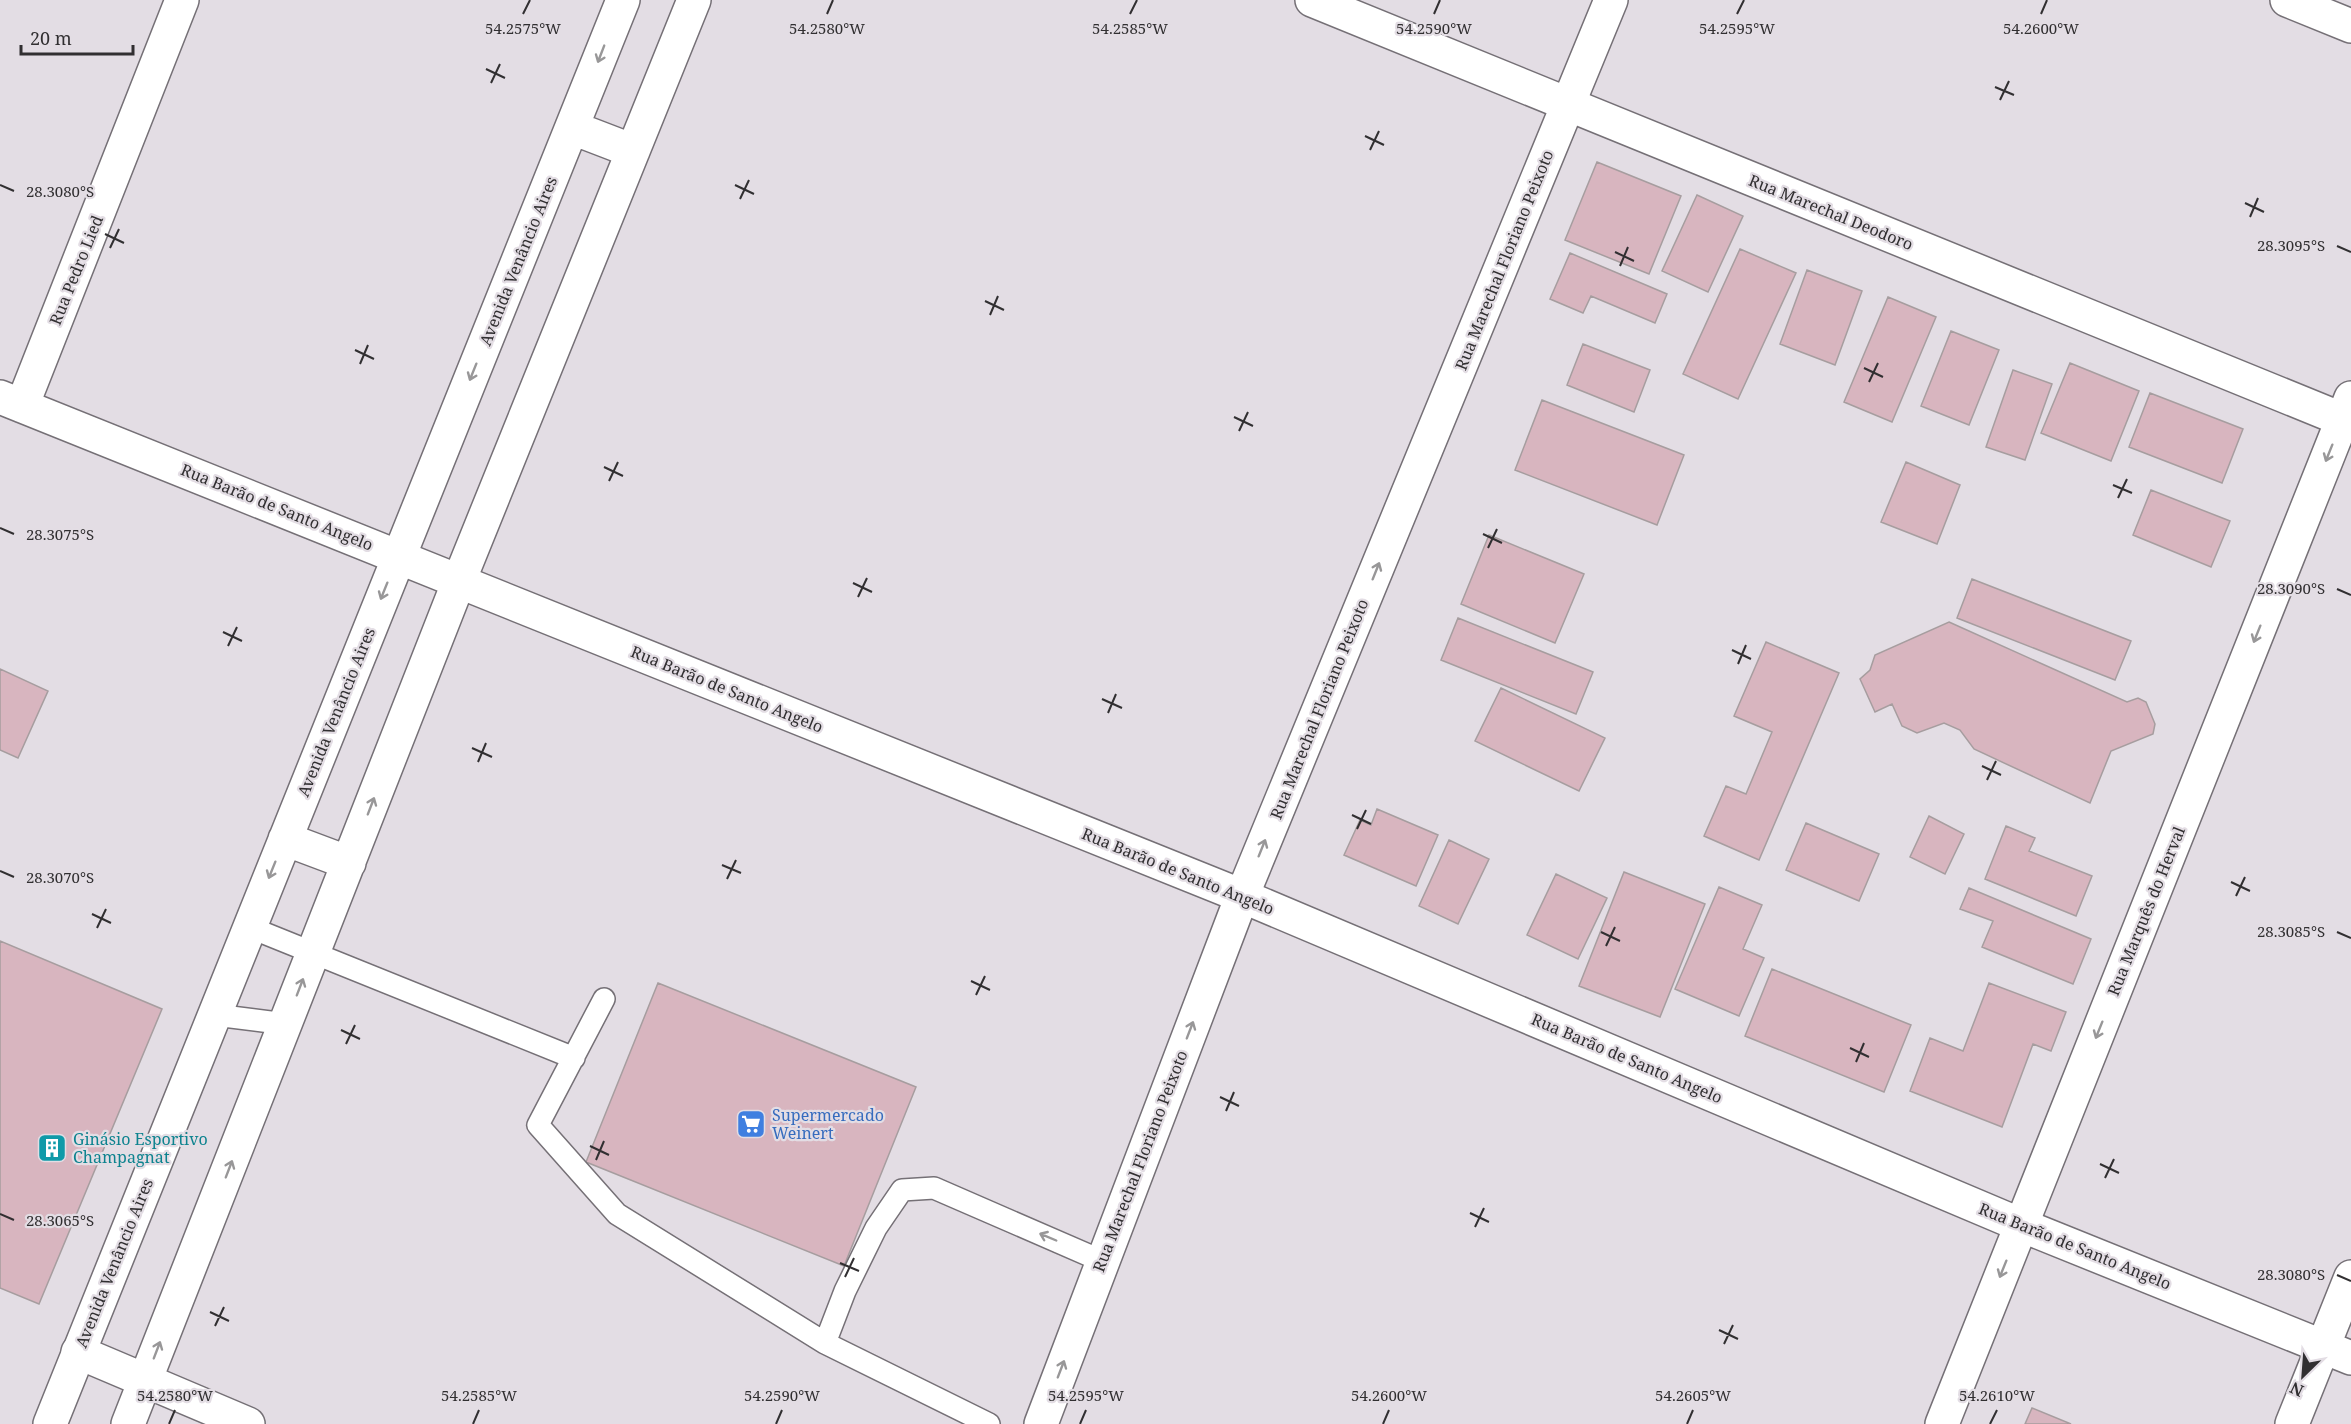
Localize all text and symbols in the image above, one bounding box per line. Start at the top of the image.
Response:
scale bar [21,18,134,56]
text: 54.2575°W [485,18,561,38]
text: 54.2580°W [789,18,865,38]
text: 54.2585°W [1092,18,1168,38]
text: 54.2590°W [1396,18,1472,38]
text: 54.2595°W [1699,18,1775,38]
text: 54.2600°W [2003,18,2079,38]
text: 20 m [30,26,72,50]
one-way arrow [595,45,606,63]
street label: Rua Marechal Floriano Peixoto [1450,147,1558,373]
street label: Rua Marechal Deodoro [1746,169,1916,255]
street label: Avenida Venâncio Aires [474,173,562,349]
text: 28.3080°S [26,181,94,201]
street label: Rua Pedro Lied [44,212,108,328]
text: 28.3095°S [2257,235,2325,255]
one-way arrow [467,362,478,380]
one-way arrow [2323,443,2334,462]
street label: Rua Barão de Santo Angelo [178,458,376,556]
text: 28.3075°S [26,524,94,544]
one-way arrow [1371,562,1382,581]
text: 28.3090°S [2257,578,2325,598]
one-way arrow [378,581,389,600]
street label: Rua Marechal Floriano Peixoto [1265,596,1373,822]
street label: Avenida Venâncio Aires [292,624,380,800]
one-way arrow [2251,624,2262,643]
street label: Rua Barão de Santo Angelo [628,640,826,738]
one-way arrow [366,797,377,815]
street label: Rua Barão de Santo Angelo [1079,822,1277,920]
street label: Rua Marquês do Herval [2102,823,2190,999]
one-way arrow [1257,840,1268,858]
one-way arrow [266,860,277,878]
text: 28.3070°S [26,867,94,887]
text: 28.3085°S [2257,921,2325,941]
one-way arrow [296,979,307,997]
street label: Rua Barão de Santo Angelo [1528,1008,1726,1108]
one-way arrow [2093,1020,2104,1038]
one-way arrow [1186,1021,1197,1040]
street label: Rua Marechal Floriano Peixoto [1087,1047,1193,1275]
place label: Supermercado Weinert [772,1104,884,1144]
supermarket icon: Supermercado Weinert [735,1108,767,1140]
place label: Ginásio Esportivo Champagnat [73,1128,208,1168]
building icon: Ginásio Esportivo Champagnat [36,1132,68,1164]
one-way arrow [224,1160,235,1179]
street label: Avenida Venâncio Aires [70,1175,158,1351]
street label: Rua Barão de Santo Angelo [1976,1197,2174,1295]
text: 28.3065°S [26,1210,94,1230]
one-way arrow [1039,1231,1058,1242]
one-way arrow [1997,1259,2008,1278]
text: 28.3080°S [2257,1264,2325,1284]
one-way arrow [153,1341,164,1360]
north arrow [2273,1346,2333,1406]
one-way arrow [1056,1360,1067,1379]
text: N [2286,1377,2307,1402]
text: 54.2580°W [137,1385,213,1405]
text: 54.2585°W [441,1385,517,1405]
text: 54.2590°W [744,1385,820,1405]
text: 54.2595°W [1048,1385,1124,1405]
text: 54.2600°W [1351,1385,1427,1405]
text: 54.2605°W [1655,1385,1731,1405]
text: 54.2610°W [1959,1385,2035,1405]

